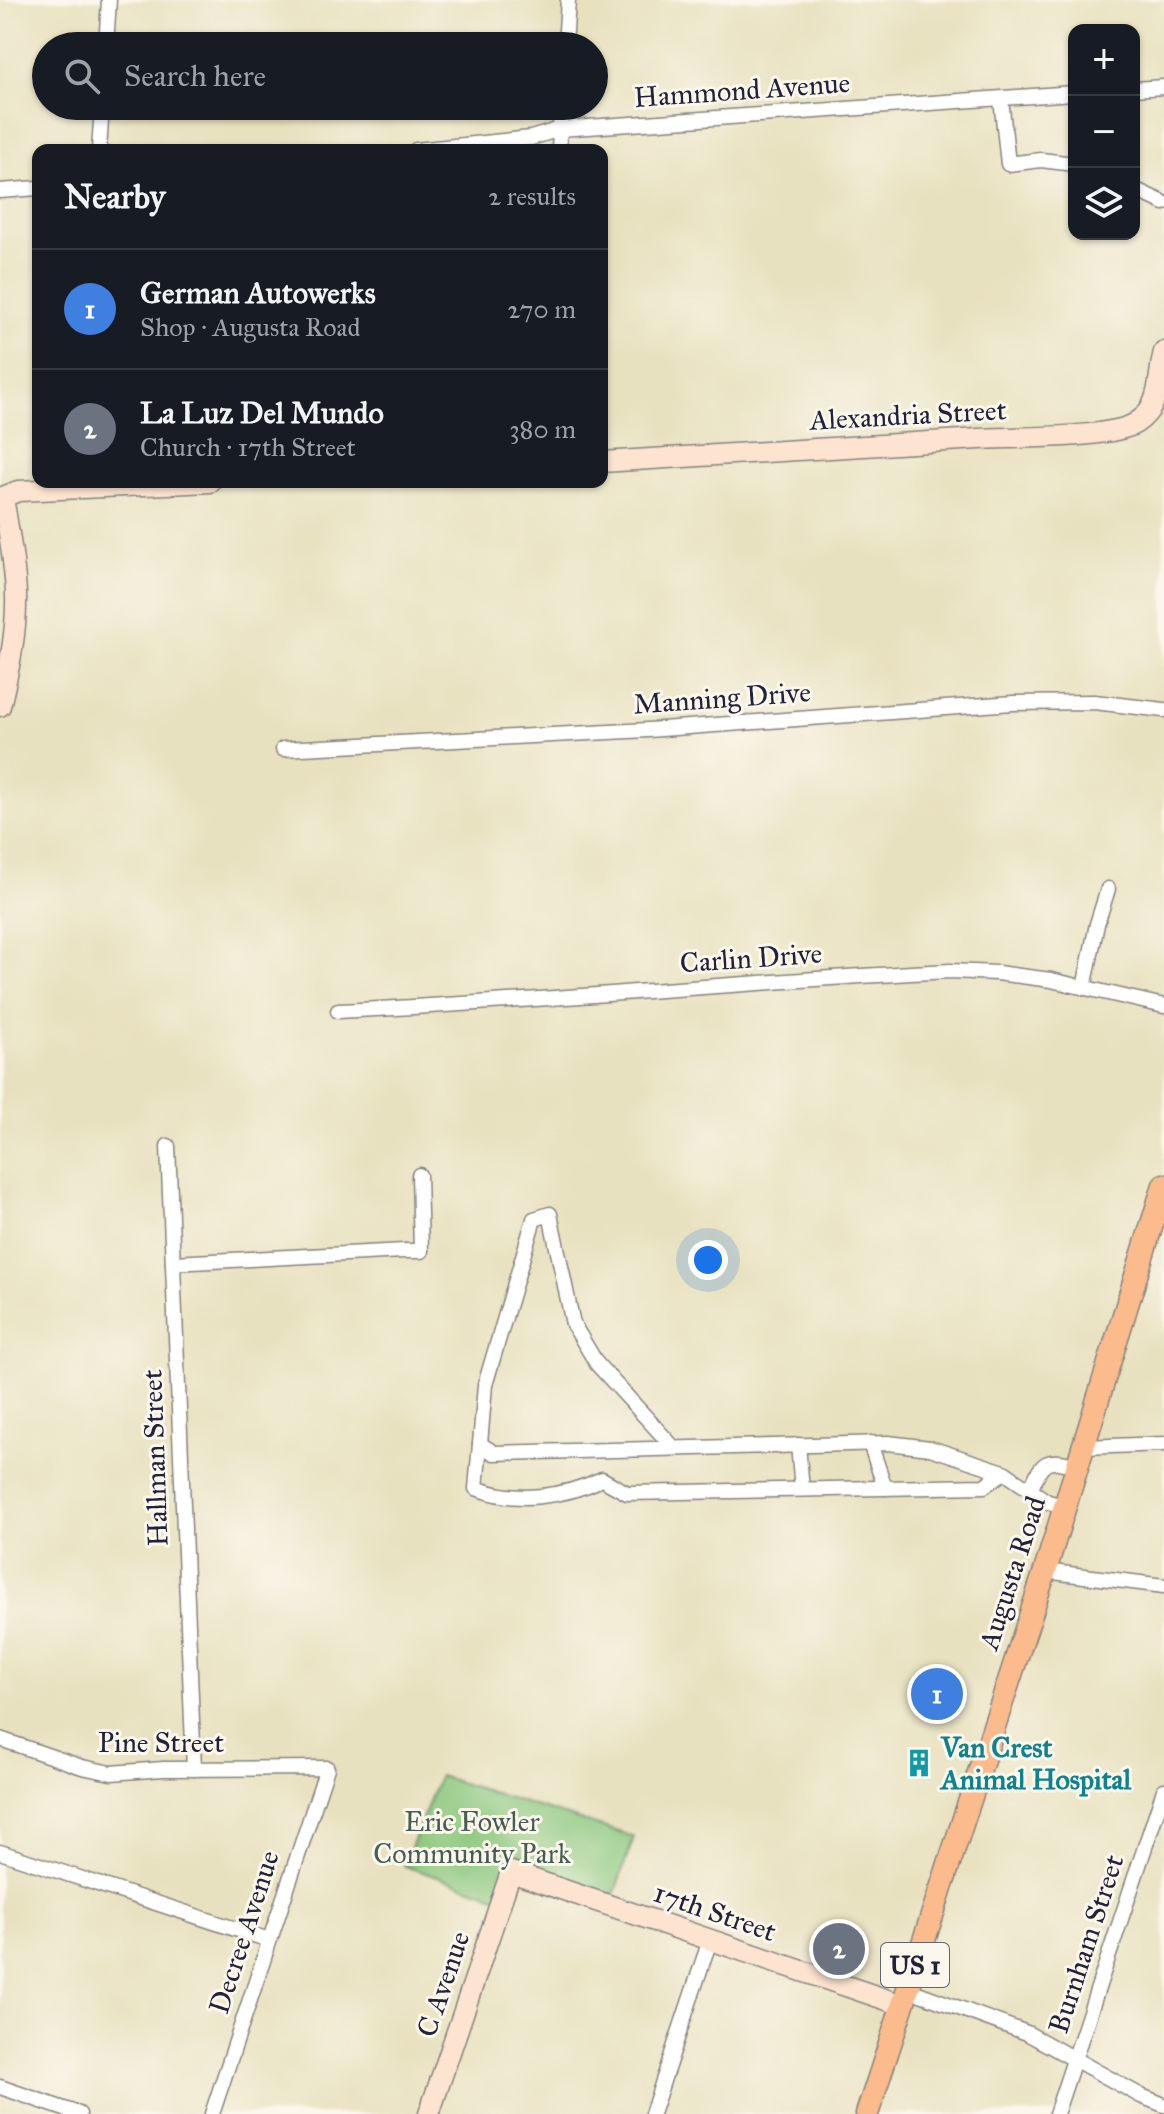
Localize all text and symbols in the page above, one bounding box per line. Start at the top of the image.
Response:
map controls [1068,24,1140,240]
button: + [1068,24,1140,96]
search box [32,32,608,120]
icon: search [60,54,104,98]
text: Search here [124,58,266,94]
street label: Hammond Avenue [633,65,851,115]
button: − [1068,96,1140,168]
button: layers [1068,168,1140,240]
text: Nearby [64,176,166,217]
text: 2 results [488,180,576,212]
text: German Autowerks [140,275,376,311]
text: 1 [85,293,95,325]
text: 270 m [507,293,576,325]
text: Shop · Augusta Road [140,311,361,343]
street label: Alexandria Street [808,392,1007,438]
text: La Luz Del Mundo [140,395,384,431]
text: 2 [84,413,96,445]
text: 380 m [509,413,576,445]
text: Church · 17th Street [140,431,356,463]
street label: Manning Drive [632,674,812,722]
street label: Carlin Drive [679,936,823,980]
your location [688,1240,728,1280]
street label: Hallman Street [134,1369,176,1547]
street label: Augusta Road [970,1492,1053,1655]
pin: 1 [911,1664,963,1724]
street label: Pine Street [98,1725,224,1760]
place label: Van Crest Animal Hospital [939,1730,1131,1797]
building icon: Van Crest Animal Hospital [904,1748,934,1778]
park label: Eric Fowler Community Park [373,1804,571,1871]
street label: Decree Avenue [201,1846,287,2018]
street label: Burnham Street [1041,1850,1131,2038]
street label: 17th Street [649,1875,781,1949]
pin: 2 [813,1919,865,1979]
street label: C Avenue [409,1927,477,2041]
road number: US 1 [881,1943,949,1987]

